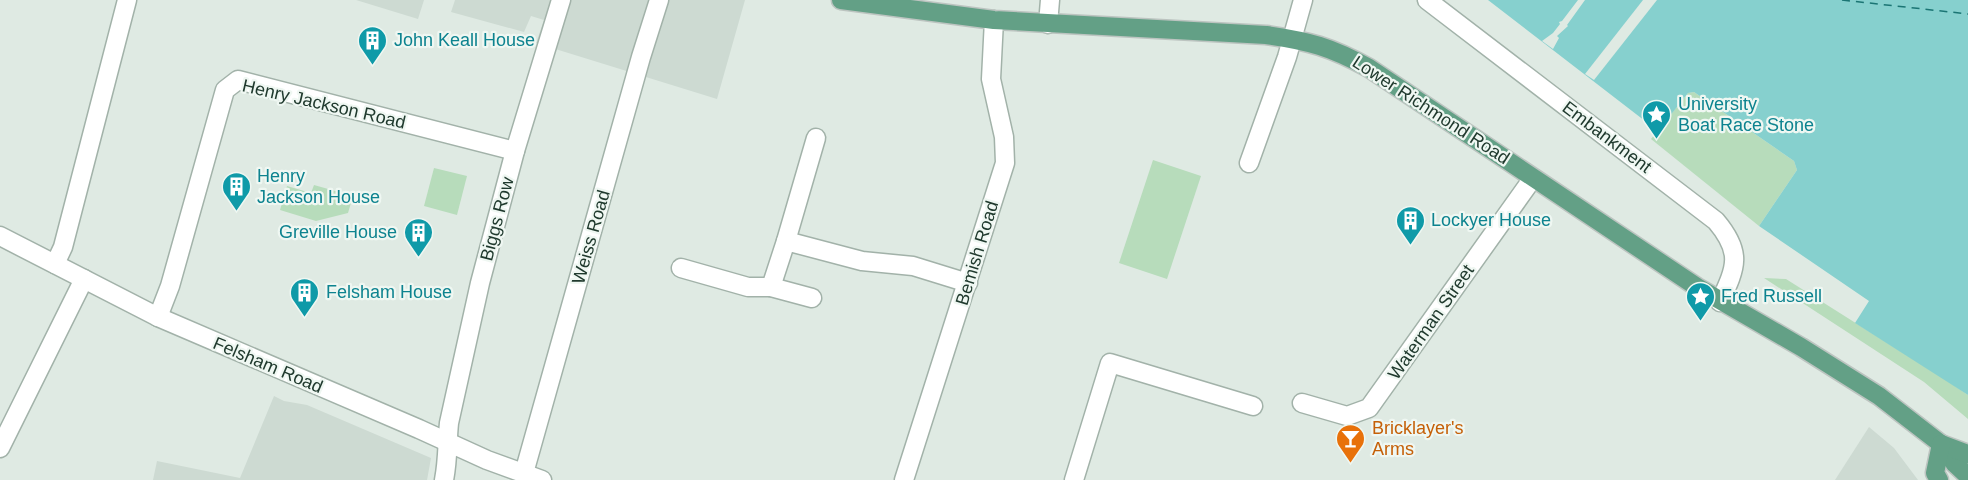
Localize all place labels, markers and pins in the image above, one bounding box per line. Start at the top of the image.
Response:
building icon: John Keall House [357,24,389,66]
place label: John Keall House [394,30,535,50]
place label: University Boat Race Stone [1678,94,1814,135]
place icon: University Boat Race Stone [1641,98,1673,140]
place label: Henry Jackson House [257,166,380,207]
building icon: Henry Jackson House [220,170,252,212]
building icon: Lockyer House [1394,204,1426,246]
place label: Lockyer House [1431,210,1551,230]
building icon: Greville House [402,216,434,258]
place label: Greville House [279,222,397,242]
building icon: Felsham House [289,276,321,318]
place icon: Fred Russell [1684,280,1716,322]
place label: Felsham House [326,282,452,302]
place label: Fred Russell [1721,286,1822,306]
place label: Bricklayer's Arms [1372,418,1463,459]
bar icon: Bricklayer's Arms [1335,422,1367,464]

